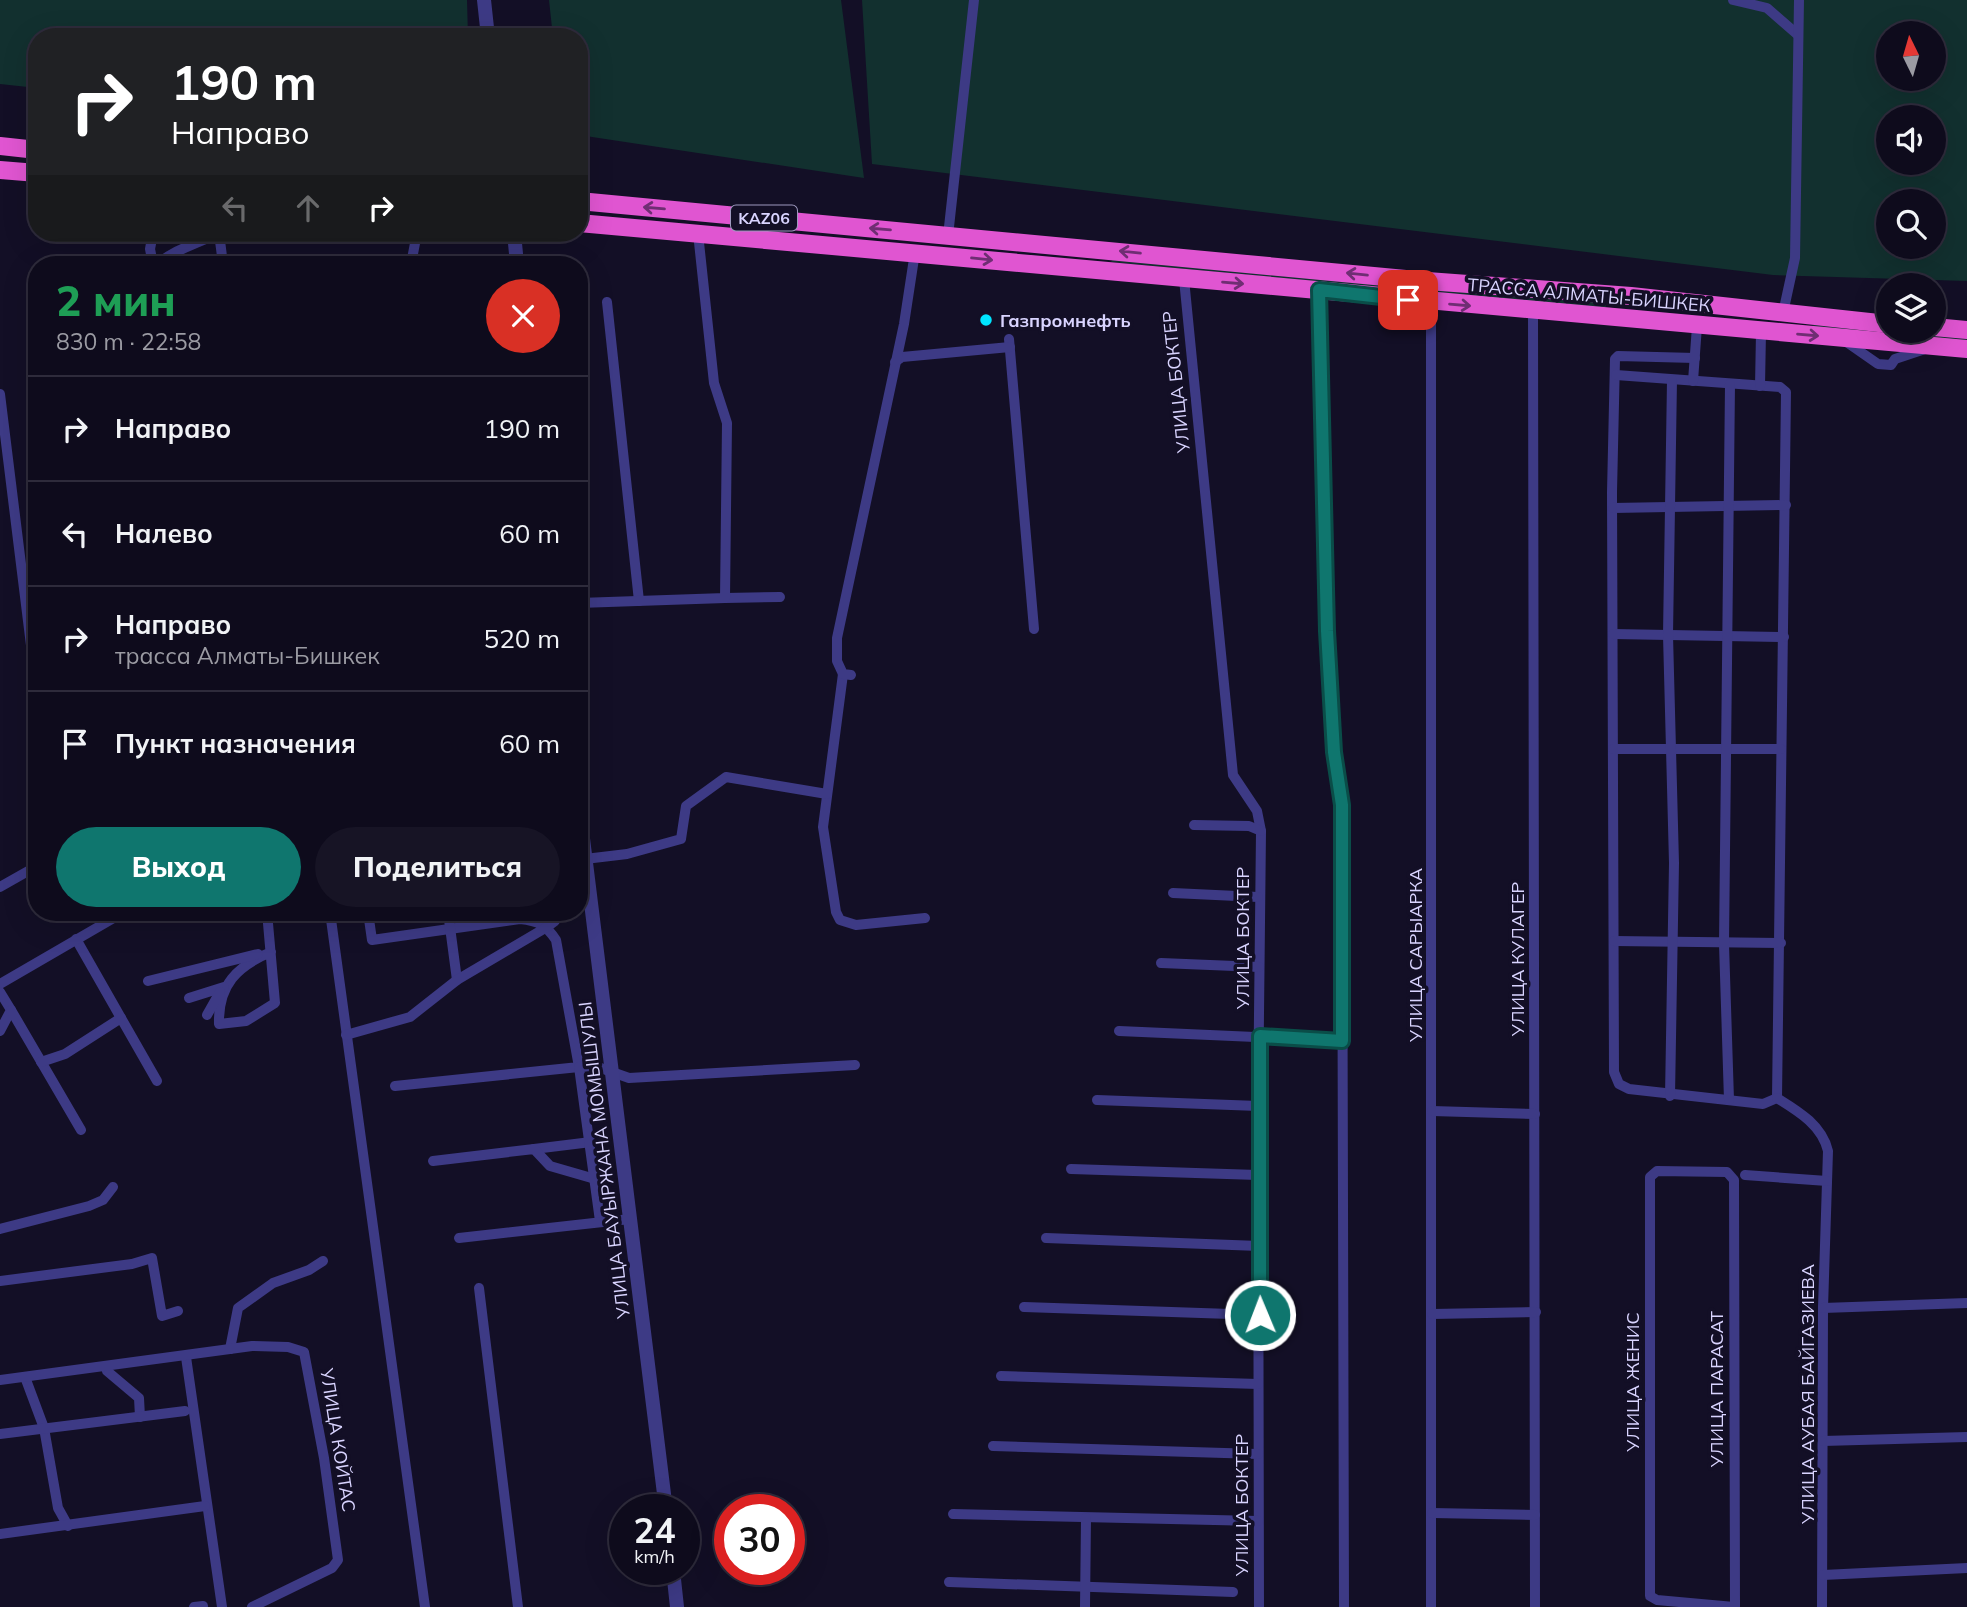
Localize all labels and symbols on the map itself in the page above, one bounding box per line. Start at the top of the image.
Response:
north arrow [1876,21,1946,91]
one-way arrow [643,201,665,214]
road number: KАZ06 [731,206,797,230]
one-way arrow [869,222,892,235]
one-way arrow [1120,245,1142,258]
one-way arrow [971,253,993,266]
one-way arrow [1346,267,1369,280]
pin [1378,270,1438,330]
street label: ТРАССА АЛМАТЫ-БИШКЕК [1467,273,1712,317]
one-way arrow [1221,277,1244,290]
one-way arrow [1448,299,1470,312]
place label: Газпромнефть [1000,309,1131,332]
street label: УЛИЦА БОКТЕР [1157,310,1195,455]
marker: Газпромнефть [978,312,994,328]
one-way arrow [1797,329,1819,342]
street label: УЛИЦА БОКТЕР [1231,867,1254,1010]
street label: УЛИЦА САРЫАРКА [1404,868,1427,1043]
street label: УЛИЦА КУЛАГЕР [1506,882,1529,1037]
street label: УЛИЦА БАУЫРЖАНА МОМЫШУЛЫ [573,1000,635,1321]
street label: УЛИЦА АУБАЯ БАЙГАЗИЕВА [1796,1264,1819,1525]
position arrow [1223,1278,1297,1352]
street label: УЛИЦА ПАРАСАТ [1705,1311,1728,1468]
street label: УЛИЦА ЖЕНИС [1621,1312,1644,1453]
street label: УЛИЦА КОЙТАС [315,1366,361,1513]
street label: УЛИЦА БОКТЕР [1230,1434,1253,1577]
speed limit sign: 30 [714,1494,805,1585]

